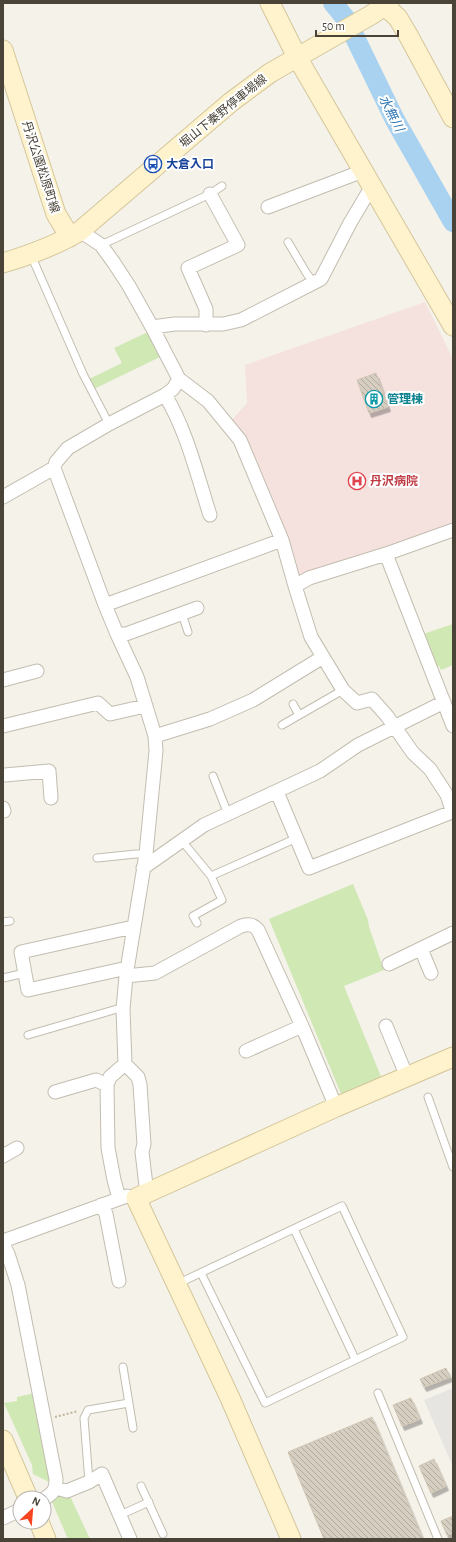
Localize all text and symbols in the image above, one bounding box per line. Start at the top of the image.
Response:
scale bar [316,12,398,38]
text: 50 m [322,20,345,32]
street label: 堀山下秦野停車場線 [177,72,269,150]
water label: 水無川 [376,93,407,136]
street label: 丹沢公園松原町線 [20,119,62,215]
bus stop icon: 大倉入口 [143,154,163,174]
place label: 大倉入口 [166,158,214,170]
building icon: 管理棟 [364,389,384,409]
place label: 管理棟 [387,392,423,405]
hospital icon: 丹沢病院 [347,471,367,491]
place label: 丹沢病院 [370,474,418,487]
north arrow [12,1490,52,1530]
text: N [30,1495,42,1508]

